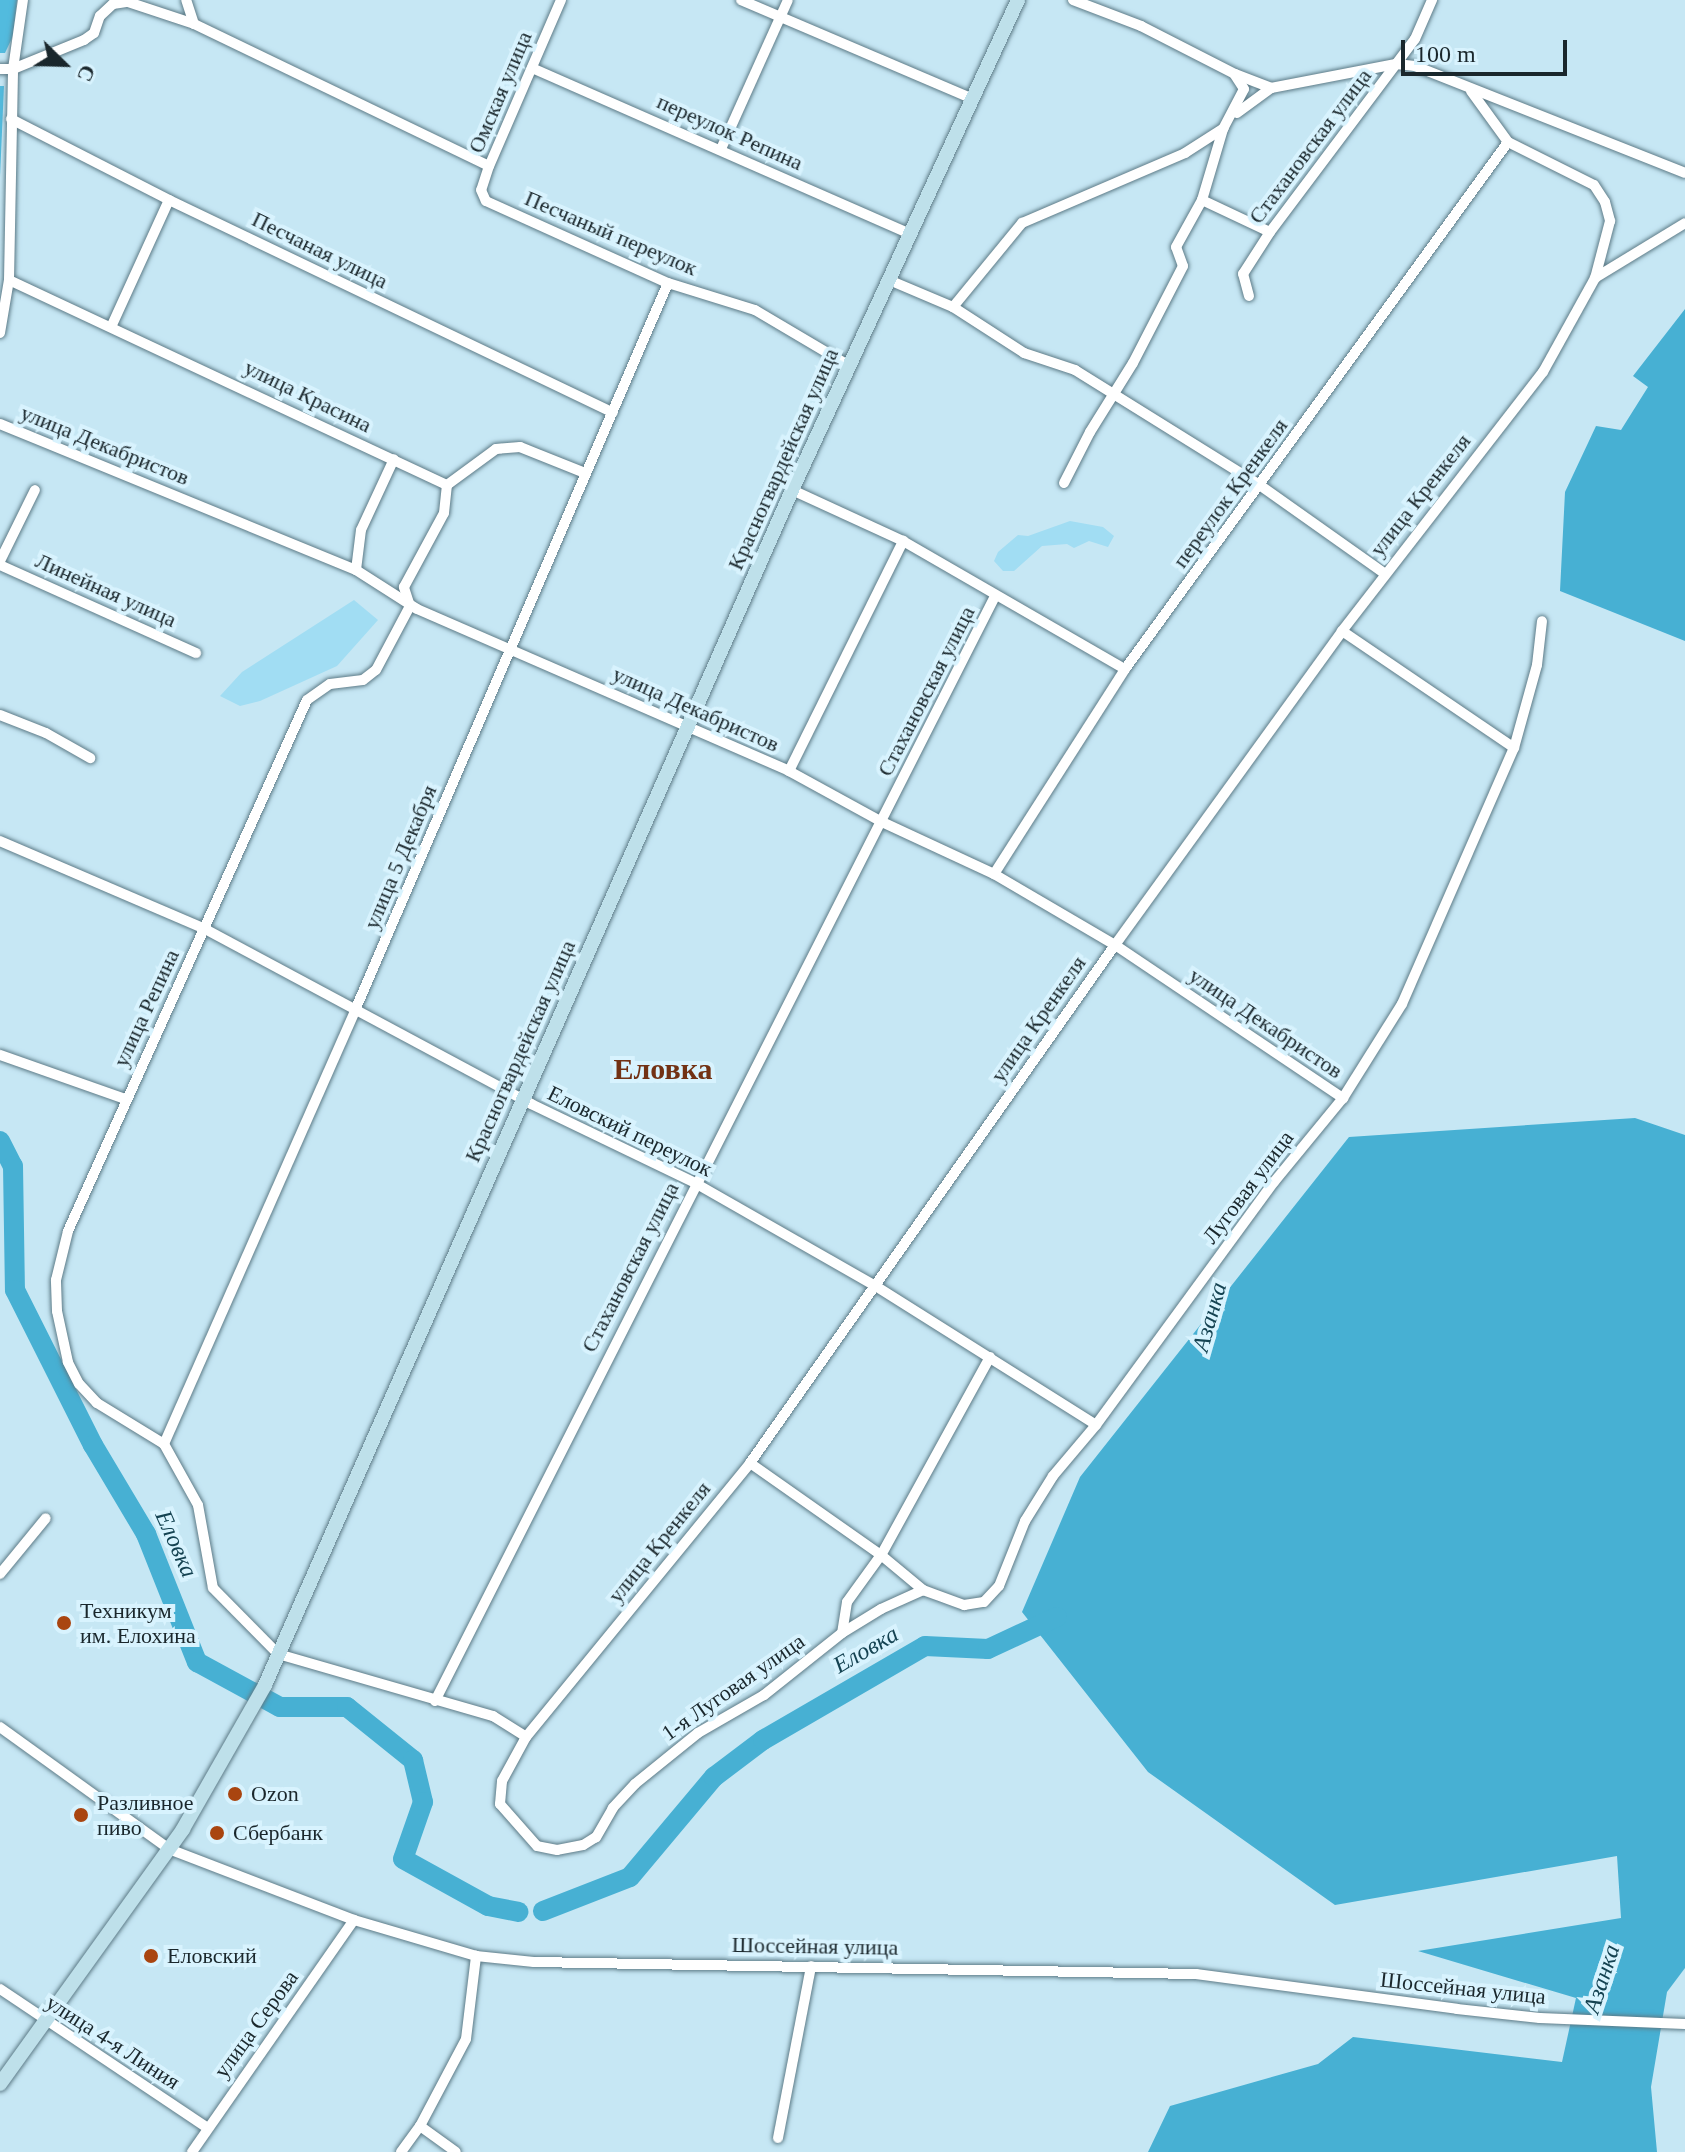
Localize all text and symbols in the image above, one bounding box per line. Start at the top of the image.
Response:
north arrow [24,24,104,104]
scale bar [1405,24,1571,74]
street label: Омская улица [463,27,537,157]
text: 100 m [1415,41,1476,67]
text: С [72,61,101,86]
street label: Стахановская улица [1243,63,1377,229]
street label: переулок Репина [653,88,807,176]
street label: Песчаный переулок [521,185,701,281]
street label: Песчаная улица [248,206,392,294]
street label: Красногвардейская улица [722,344,844,574]
street label: улица Красина [240,354,376,438]
street label: улица Декабристов [17,399,193,491]
street label: переулок Кренкеля [1167,413,1293,573]
street label: улица Кренкеля [1364,429,1476,561]
street label: Линейная улица [31,547,181,633]
street label: Стахановская улица [872,602,980,780]
street label: улица Декабристов [609,660,783,758]
street label: улица 5 Декабря [358,781,442,933]
street label: Красногвардейская улица [459,936,581,1166]
street label: улица Репина [107,945,185,1071]
street label: улица Кренкеля [985,951,1091,1087]
street label: улица Декабристов [1184,962,1348,1084]
district label: Еловка [613,1051,713,1087]
street label: Еловский переулок [543,1080,717,1182]
street label: Луговая улица [1197,1125,1299,1249]
street label: Стахановская улица [576,1178,684,1356]
water label: Азанка [1186,1279,1234,1355]
street label: улица Кренкеля [602,1476,716,1608]
water label: Еловка [149,1506,203,1582]
place label: Техникум им. Елохина [80,1597,196,1648]
marker: Техникум им. Елохина [55,1614,73,1632]
water label: Еловка [828,1620,904,1680]
street label: 1-я Луговая улица [656,1628,810,1746]
place label: Ozon [251,1781,299,1807]
marker: Ozon [226,1785,244,1803]
place label: Разливное пиво [97,1789,194,1840]
marker: Разливное пиво [72,1806,90,1824]
place label: Сбербанк [233,1820,323,1846]
marker: Сбербанк [208,1824,226,1842]
street label: Шоссейная улица [732,1931,898,1961]
water label: Азанка [1577,1941,1627,2017]
place label: Еловский [167,1943,257,1969]
marker: Еловский [142,1947,160,1965]
street label: улица Серова [208,1965,304,2083]
street label: Шоссейная улица [1379,1966,1547,2010]
street label: улица 4-я Линия [41,1989,185,2095]

